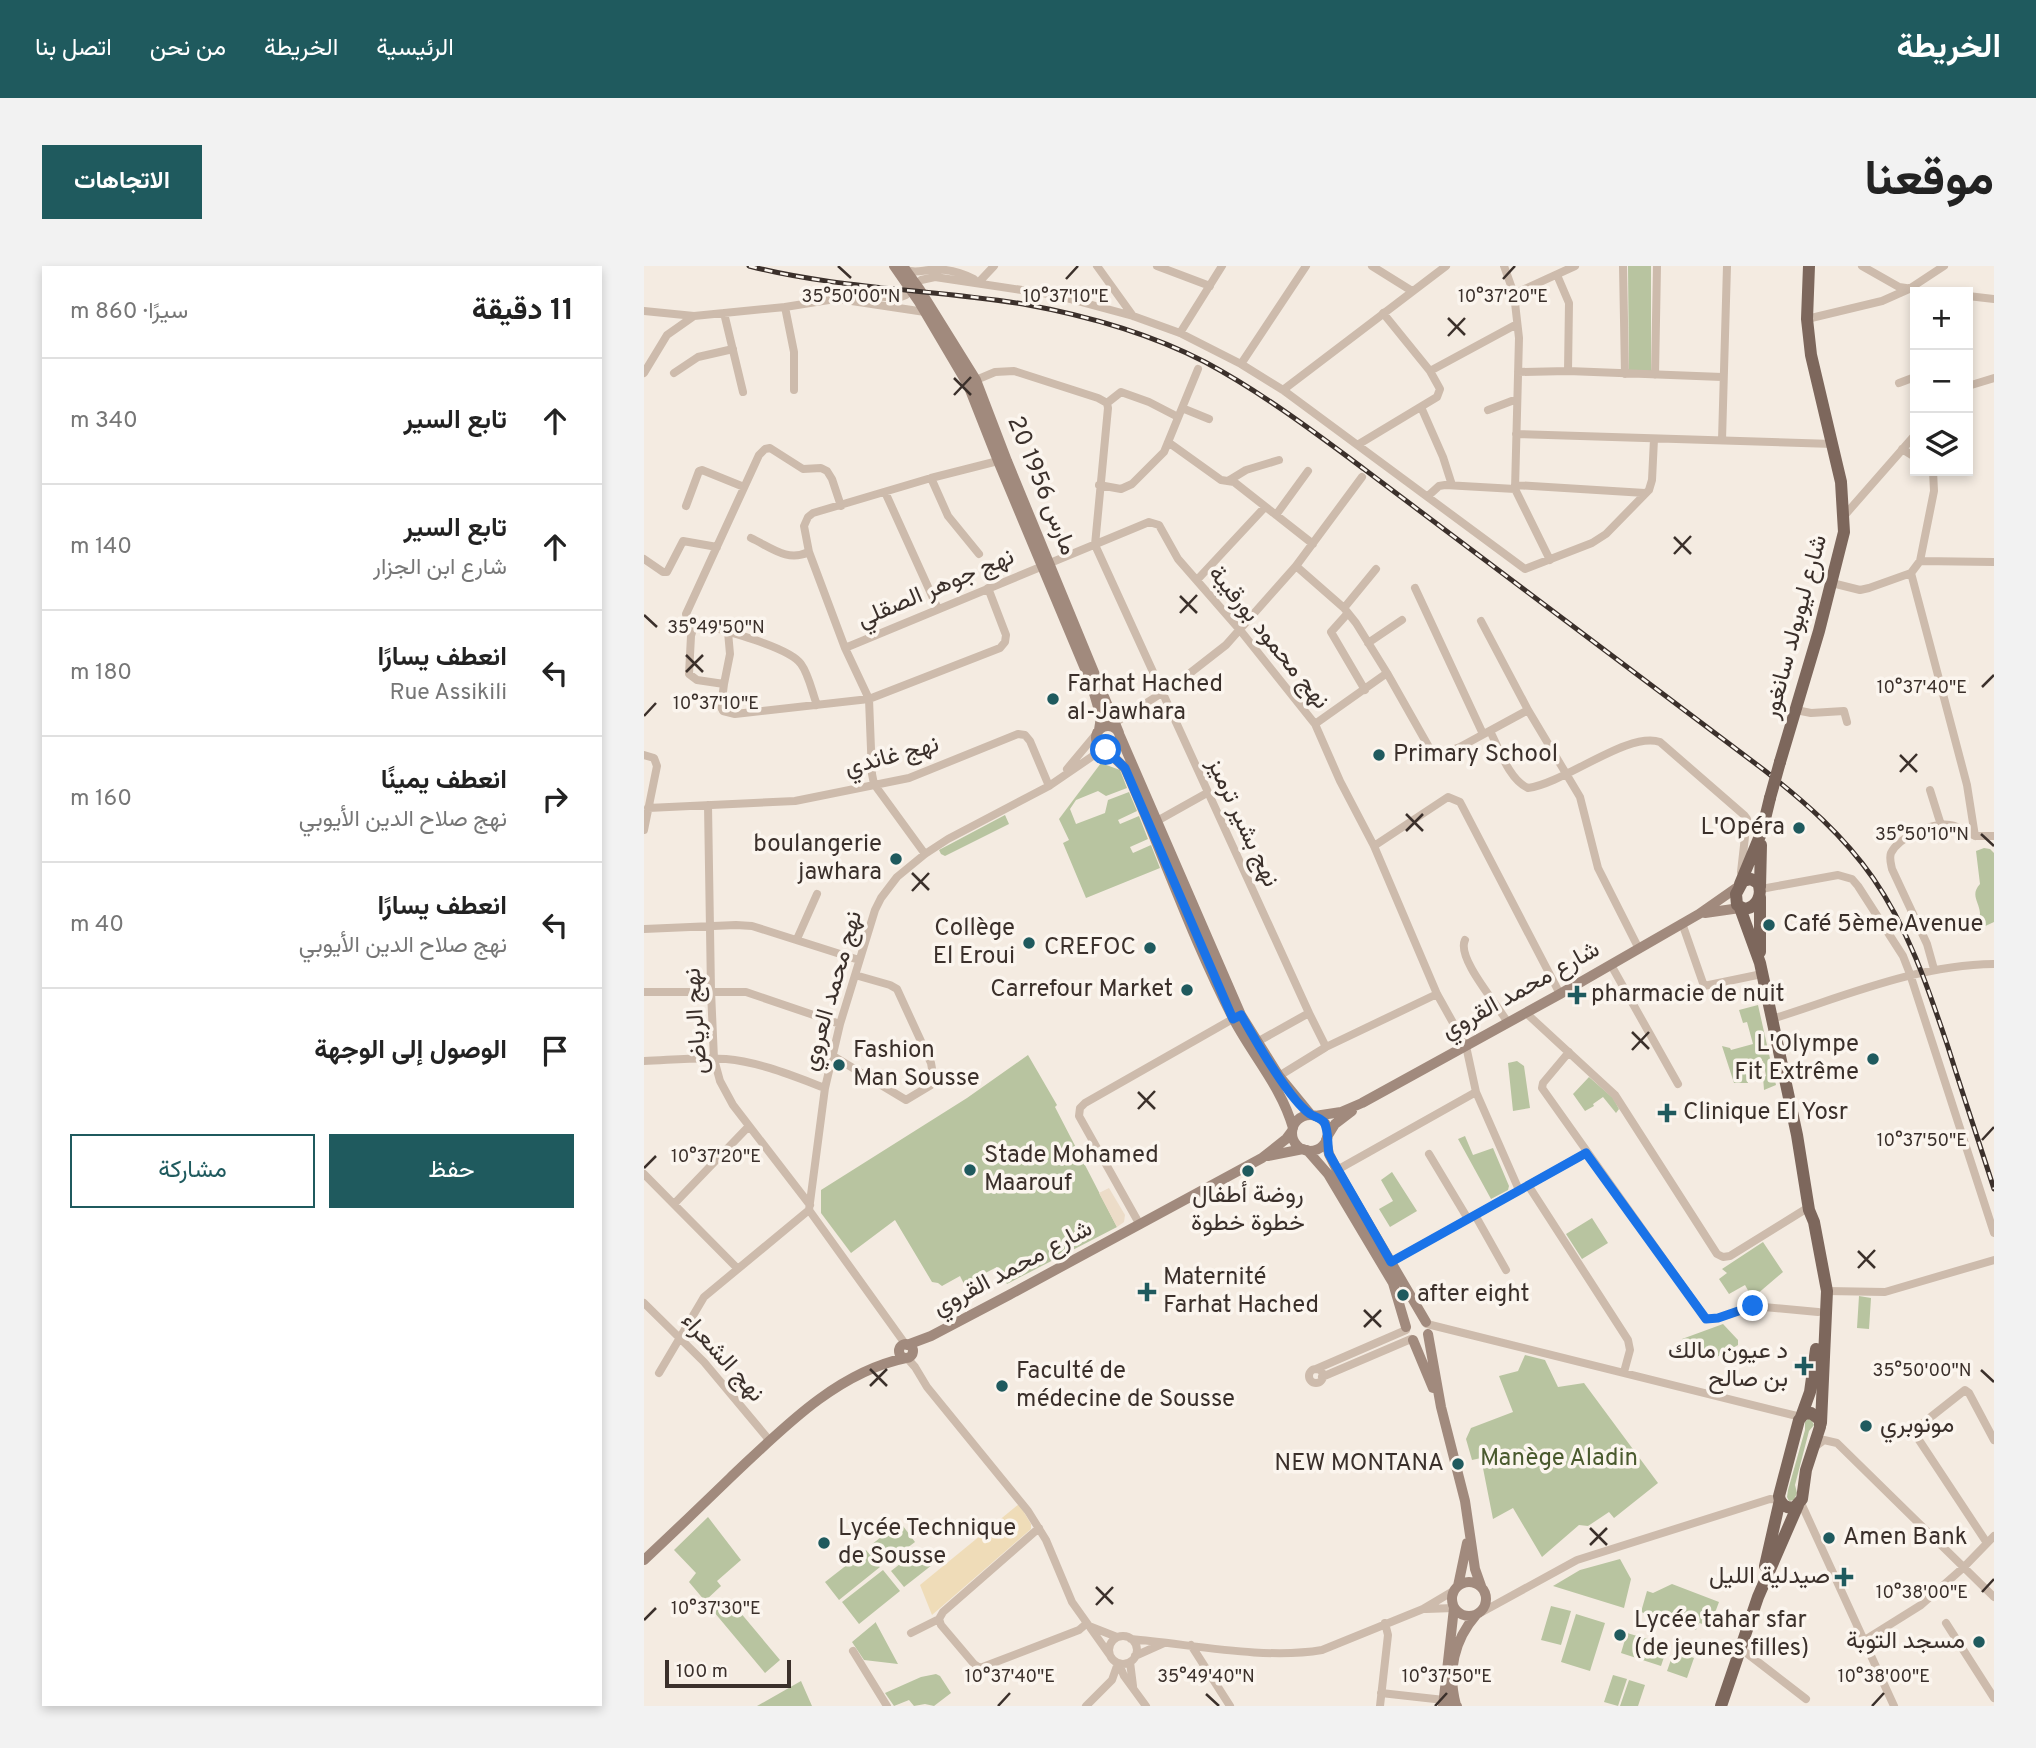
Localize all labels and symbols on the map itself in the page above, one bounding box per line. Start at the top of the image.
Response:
text: 35°50'00"N [802,286,900,309]
text: 10°37'10"E [1023,286,1109,309]
text: 10°37'20"E [1458,286,1548,309]
street label: 20 مارس 1956 [999,412,1083,560]
street label: شارع ليوبولد سانغور [1757,532,1835,723]
street label: نهج جوهر الصقلي [853,542,1020,637]
street label: نهج محمود بورقيبة [1201,560,1335,716]
text: 35°49'50"N [667,617,765,640]
place label: Farhat Hached al-Jawhara [1067,670,1223,728]
text: 10°37'40"E [1877,677,1967,700]
marker: Farhat Hached al-Jawhara [1045,691,1061,707]
text: 10°37'10"E [673,693,759,716]
street label: نهج غاندي [842,730,943,786]
route start [1090,734,1121,765]
place label: Primary School [1393,740,1558,770]
marker: Primary School [1371,747,1387,763]
street label: نهج بشير ترميز [1199,753,1285,892]
place label: L'Opéra [1700,813,1785,843]
marker: L'Opéra [1791,820,1807,836]
text: 35°50'10"N [1875,824,1969,847]
place label: boulangerie jawhara [753,830,882,888]
marker: boulangerie jawhara [888,851,904,867]
street label: نهج محمد العروي [796,908,872,1075]
place label: Café 5ème Avenue [1783,910,1983,940]
place label: Collège El Eroui [933,914,1015,972]
marker: Café 5ème Avenue [1761,917,1777,933]
place label: CREFOC [1044,933,1136,963]
marker: Collège El Eroui [1021,935,1037,951]
street label: شارع محمد القروي [1437,935,1606,1049]
marker: CREFOC [1142,940,1158,956]
street label: نهج الرياض [678,967,716,1075]
place label: Carrefour Market [990,975,1173,1005]
place label: pharmacie de nuit [1591,980,1785,1010]
marker: Carrefour Market [1179,982,1195,998]
marker: pharmacie de nuit [1569,987,1585,1003]
place label: L'Olympe Fit Extrême [1734,1030,1859,1088]
place label: Fashion Man Sousse [853,1036,980,1094]
marker: L'Olympe Fit Extrême [1865,1051,1881,1067]
marker: Fashion Man Sousse [831,1057,847,1073]
place label: Clinique El Yosr [1683,1098,1848,1128]
marker: Clinique El Yosr [1657,1103,1677,1123]
text: 10°37'50"E [1877,1130,1967,1153]
place label: Stade Mohamed Maarouf [984,1141,1159,1199]
text: 10°37'20"E [671,1146,761,1169]
marker: Stade Mohamed Maarouf [962,1162,978,1178]
marker: روضة أطفال خطوة خطوة [1240,1163,1256,1179]
place label: روضة أطفال خطوة خطوة [1191,1180,1305,1239]
street label: شارع محمد القروي [928,1214,1099,1325]
place label: Maternité Farhat Hached [1163,1263,1319,1321]
place label: after eight [1417,1280,1530,1310]
marker: Maternité Farhat Hached [1137,1282,1157,1302]
marker: after eight [1395,1287,1411,1303]
route end [1737,1290,1768,1321]
street label: نهج الشعراء [674,1307,770,1409]
place label: د عيون مالك بن صالح [1668,1337,1788,1395]
marker: د عيون مالك بن صالح [1794,1356,1814,1376]
place label: Faculté de médecine de Sousse [1016,1357,1235,1415]
text: 35°50'00"N [1873,1360,1971,1383]
marker: Faculté de médecine de Sousse [994,1378,1010,1394]
place label: مونوبري [1880,1411,1954,1443]
marker: مونوبري [1858,1418,1874,1434]
park label: Manège Aladin [1480,1444,1638,1474]
place label: NEW MONTANA [1274,1449,1444,1479]
marker: NEW MONTANA [1450,1456,1466,1472]
place label: Lycée Technique de Sousse [838,1514,1016,1572]
place label: Amen Bank [1843,1523,1967,1553]
marker: Amen Bank [1821,1530,1837,1546]
marker: Lycée Technique de Sousse [816,1535,832,1551]
place label: صيدلية الليل [1709,1562,1830,1592]
marker: صيدلية الليل [1836,1569,1852,1585]
text: 10°38'00"E [1876,1582,1968,1605]
text: 10°37'30"E [671,1598,761,1621]
place label: Lycée tahar sfar (de jeunes filles) [1634,1606,1809,1664]
marker: Lycée tahar sfar (de jeunes filles) [1612,1627,1628,1643]
place label: مسجد التوبة [1846,1627,1965,1657]
marker: مسجد التوبة [1971,1634,1987,1650]
scale bar [665,1657,791,1689]
text: 10°37'40"E [965,1666,1055,1689]
text: 35°49'40"N [1157,1666,1255,1689]
text: 10°37'50"E [1402,1666,1492,1689]
text: 10°38'00"E [1838,1666,1930,1689]

